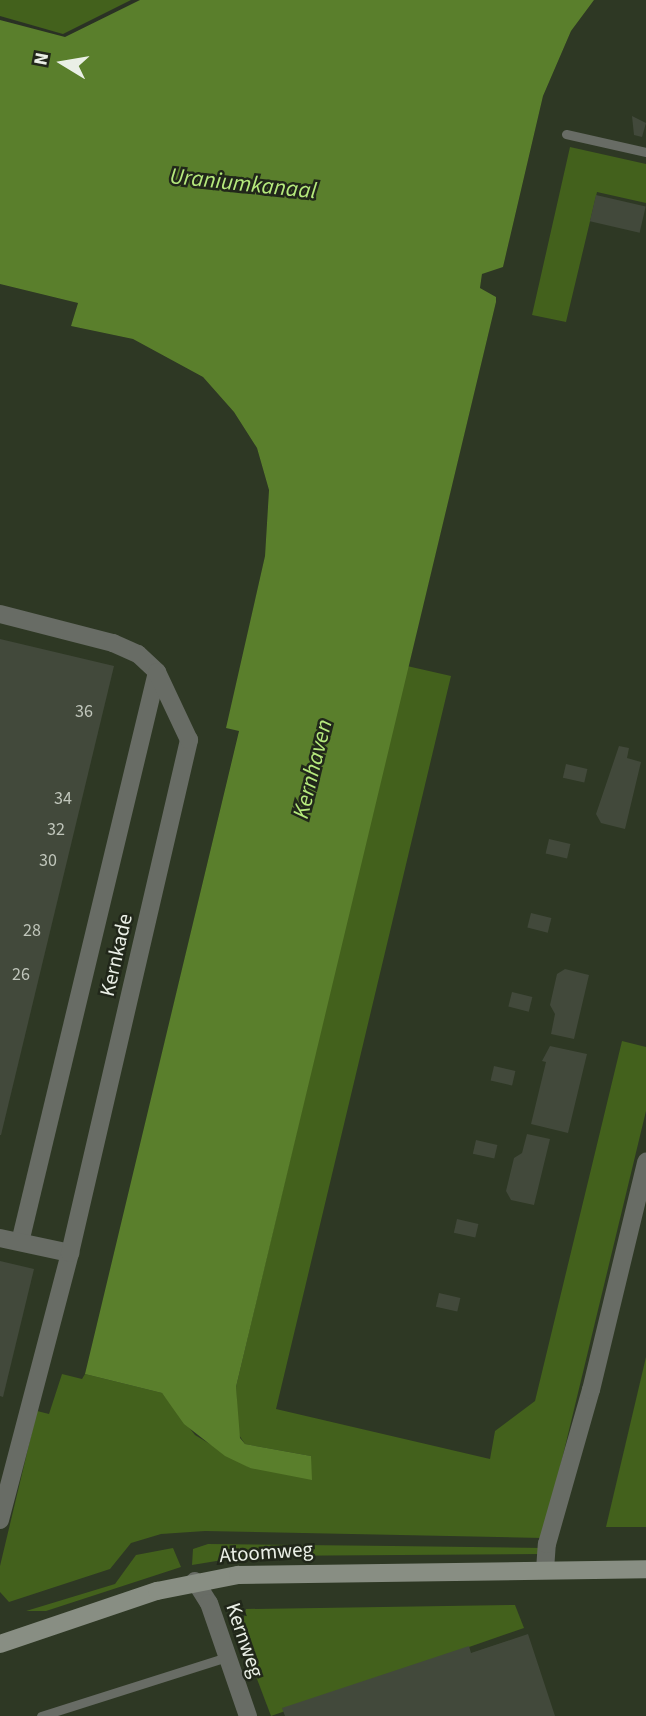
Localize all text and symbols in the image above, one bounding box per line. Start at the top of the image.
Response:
north arrow [28,28,98,98]
text: N [27,50,56,68]
water label: Uraniumkanaal [168,163,318,205]
house number: 36 [75,701,93,723]
water label: Kernhaven [287,717,339,821]
house number: 34 [54,788,72,810]
house number: 32 [47,819,65,841]
house number: 30 [39,850,57,872]
street label: Kernkade [94,911,138,999]
house number: 28 [23,920,41,942]
house number: 26 [12,964,30,986]
street label: Atoomweg [218,1536,314,1568]
street label: Kernweg [221,1599,269,1681]

